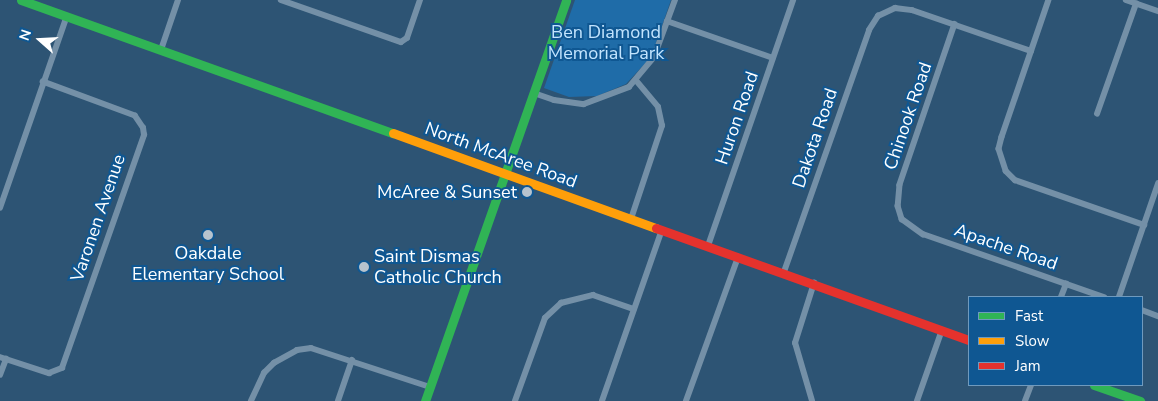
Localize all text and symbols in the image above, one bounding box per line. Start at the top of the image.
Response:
north arrow [15,15,65,65]
park label: Ben Diamond Memorial Park [548,22,664,64]
text: N [15,27,36,43]
street label: Chinook Road [880,59,936,173]
street label: Huron Road [711,69,763,167]
street label: Dakota Road [788,85,842,191]
street label: North McAree Road [422,117,580,193]
street label: Varonen Avenue [66,152,130,284]
place label: McAree & Sunset [377,181,517,203]
marker: McAree & Sunset [521,186,533,198]
street label: Apache Road [952,219,1060,275]
marker: Oakdale Elementary School [202,229,214,241]
place label: Oakdale Elementary School [132,243,284,286]
place label: Saint Dismas Catholic Church [374,246,502,288]
marker: Saint Dismas Catholic Church [358,261,370,273]
legend [968,296,1143,386]
text: Fast [1015,306,1043,326]
text: Slow [1015,331,1049,351]
text: Jam [1015,356,1041,376]

